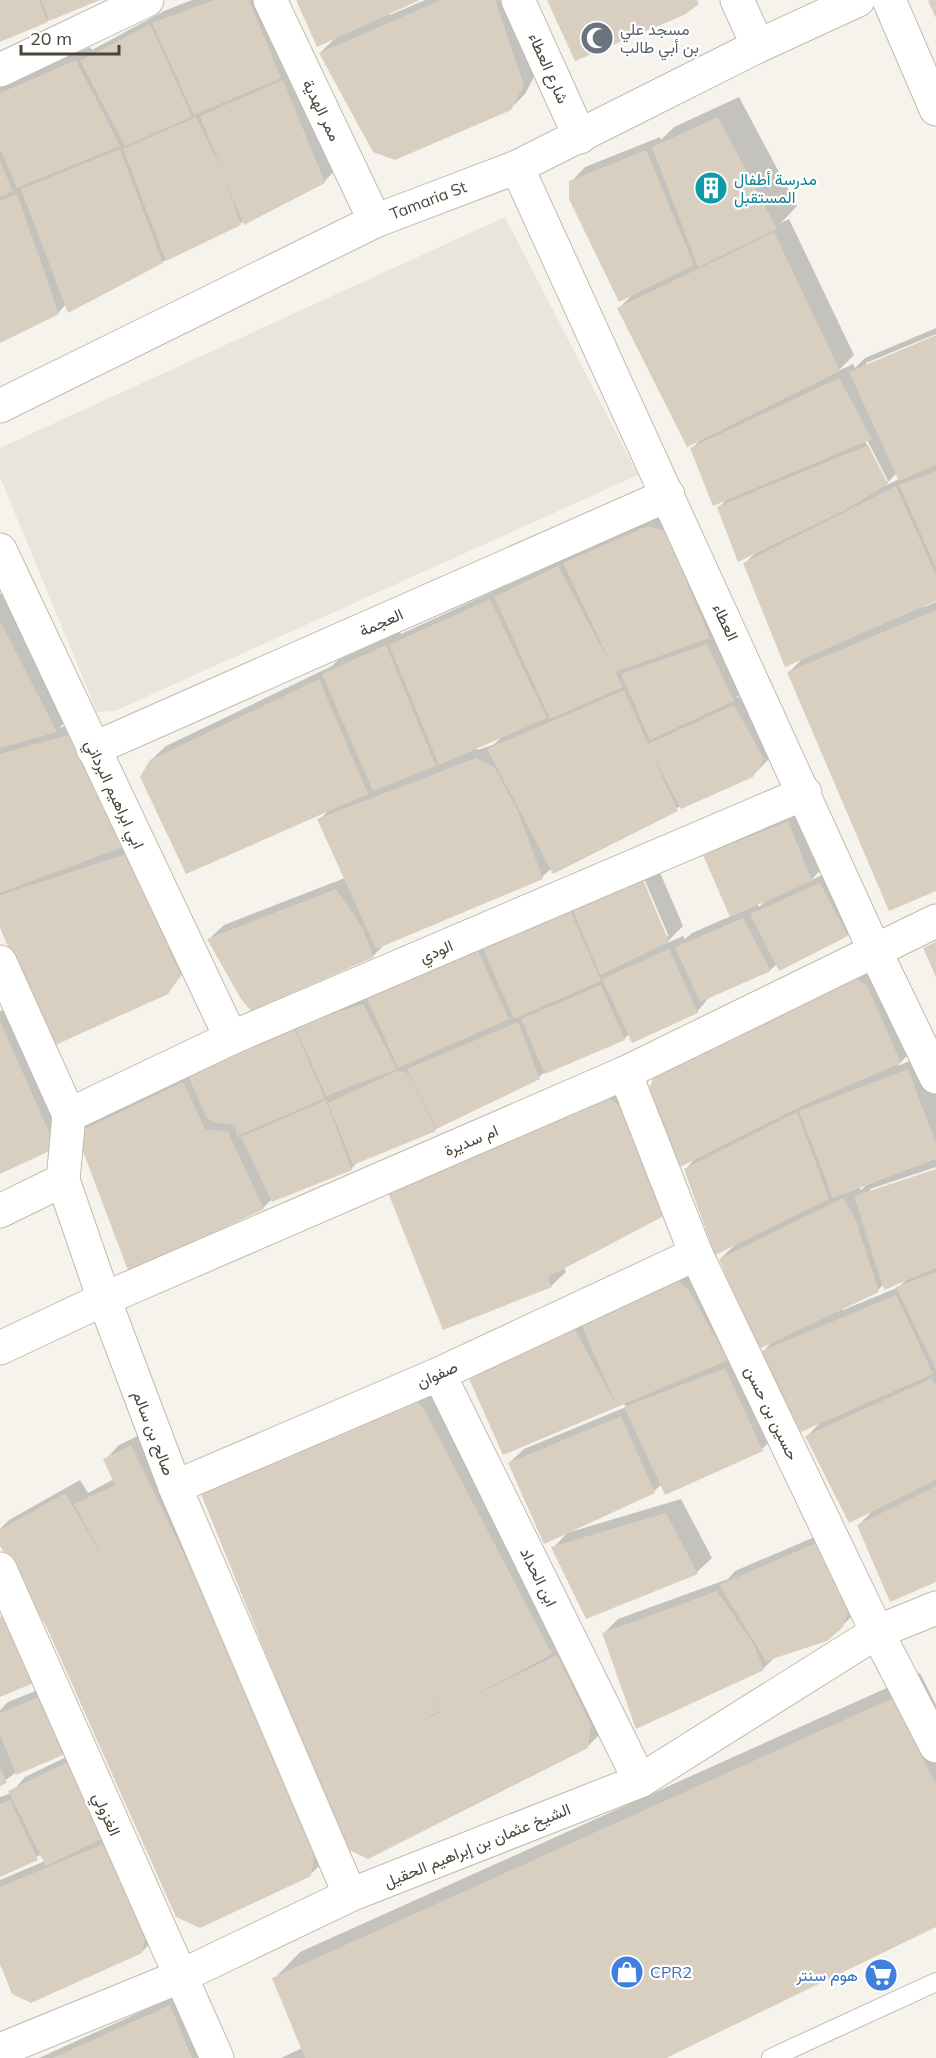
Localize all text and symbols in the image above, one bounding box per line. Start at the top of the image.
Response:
scale bar [21,18,118,56]
place label: مسجد علي بن أبي طالب [620,19,699,61]
mosque icon: مسجد علي بن أبي طالب [579,20,615,56]
text: 20 m [30,27,72,50]
street label: شارع العطاء [523,30,573,107]
street label: ممر الهدية [298,76,345,145]
place label: مدرسة أطفال المستقبل [734,169,817,208]
building icon: مدرسة أطفال المستقبل [693,170,729,206]
street label: Tamaria St [387,176,470,224]
street label: العطاء [709,600,743,644]
street label: العجمة [356,604,406,640]
street label: ابي ابراهيم البرداني [77,736,149,853]
street label: الودي [416,935,457,971]
street label: ام سديرة [441,1120,501,1161]
street label: صفوان [413,1356,461,1393]
street label: حسين بن حسن [740,1363,804,1464]
street label: صالح بن سالم [127,1388,179,1479]
street label: ابن الحداد [515,1544,562,1610]
street label: الغزولي [85,1789,125,1840]
street label: الشيخ عثمان بن إبراهيم الحقيل [381,1798,574,1893]
shop icon: CPR2 [609,1954,645,1990]
supermarket icon: هوم سنتر [863,1957,899,1993]
place label: CPR2 [650,1962,692,1982]
place label: هوم سنتر [795,1965,858,1986]

